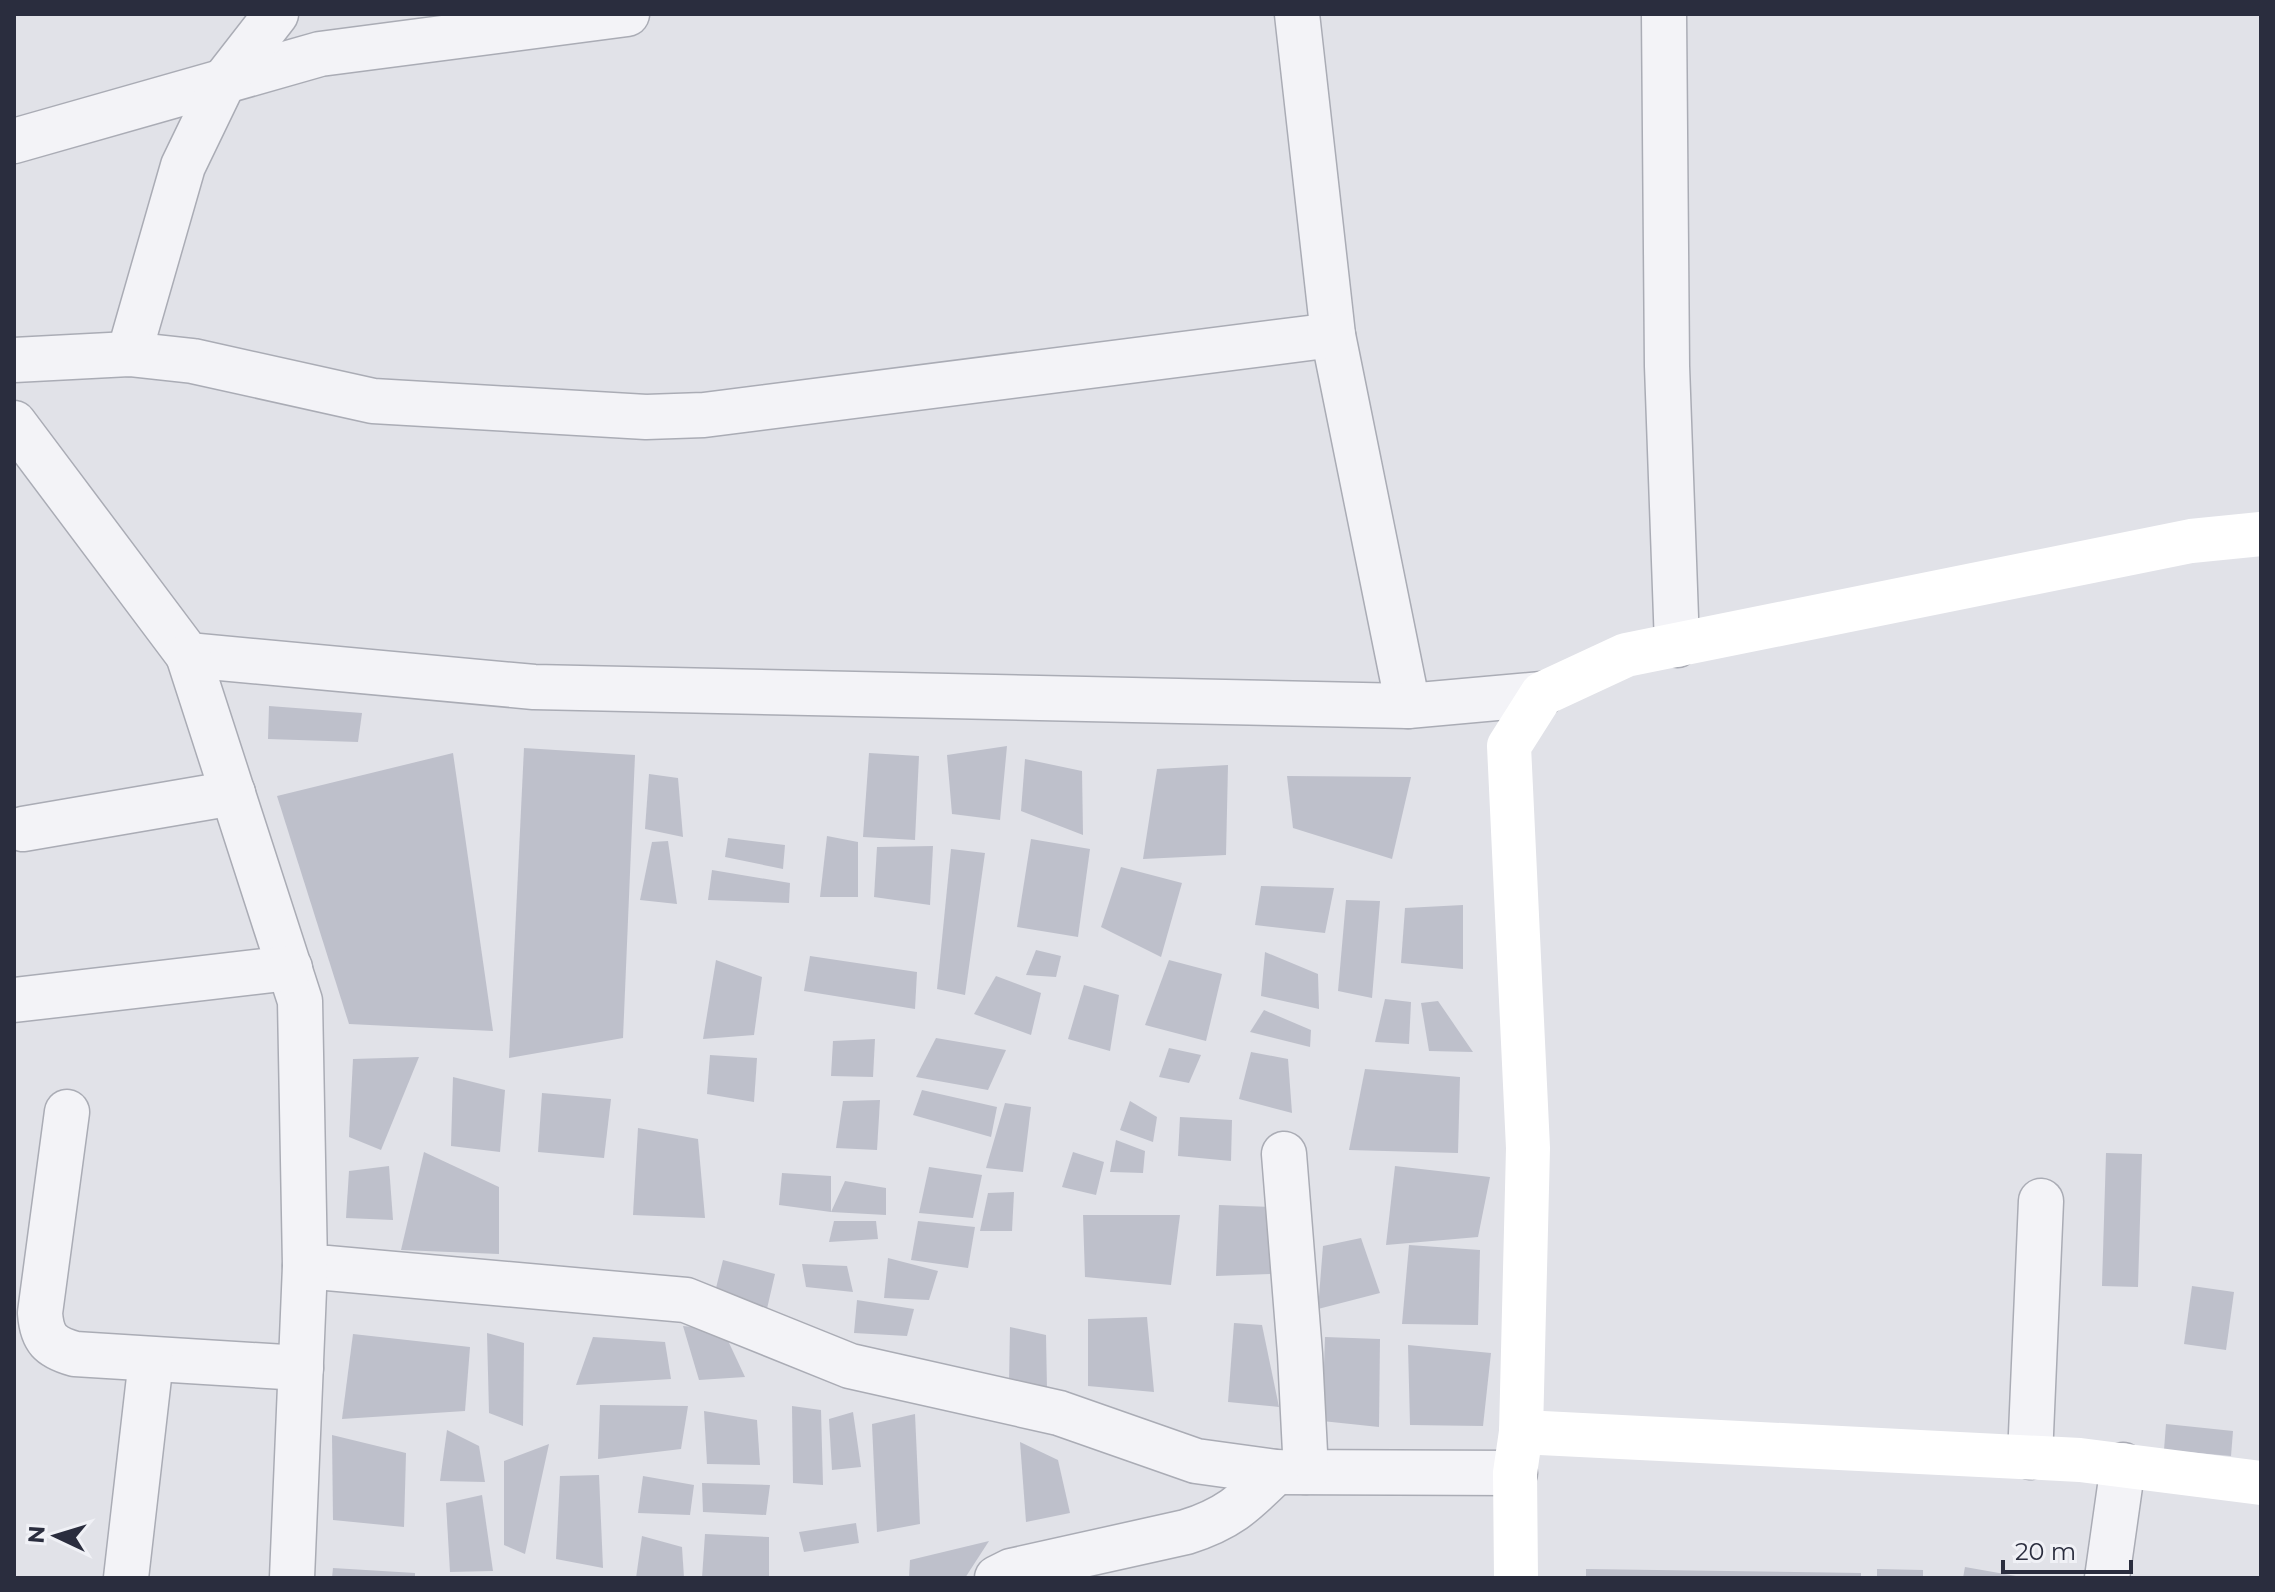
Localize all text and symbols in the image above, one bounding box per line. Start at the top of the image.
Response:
north arrow [16,1496,96,1576]
scale bar [2003,1524,2131,1574]
text: N [22,1525,51,1544]
text: 20 m [2015,1537,2076,1566]

